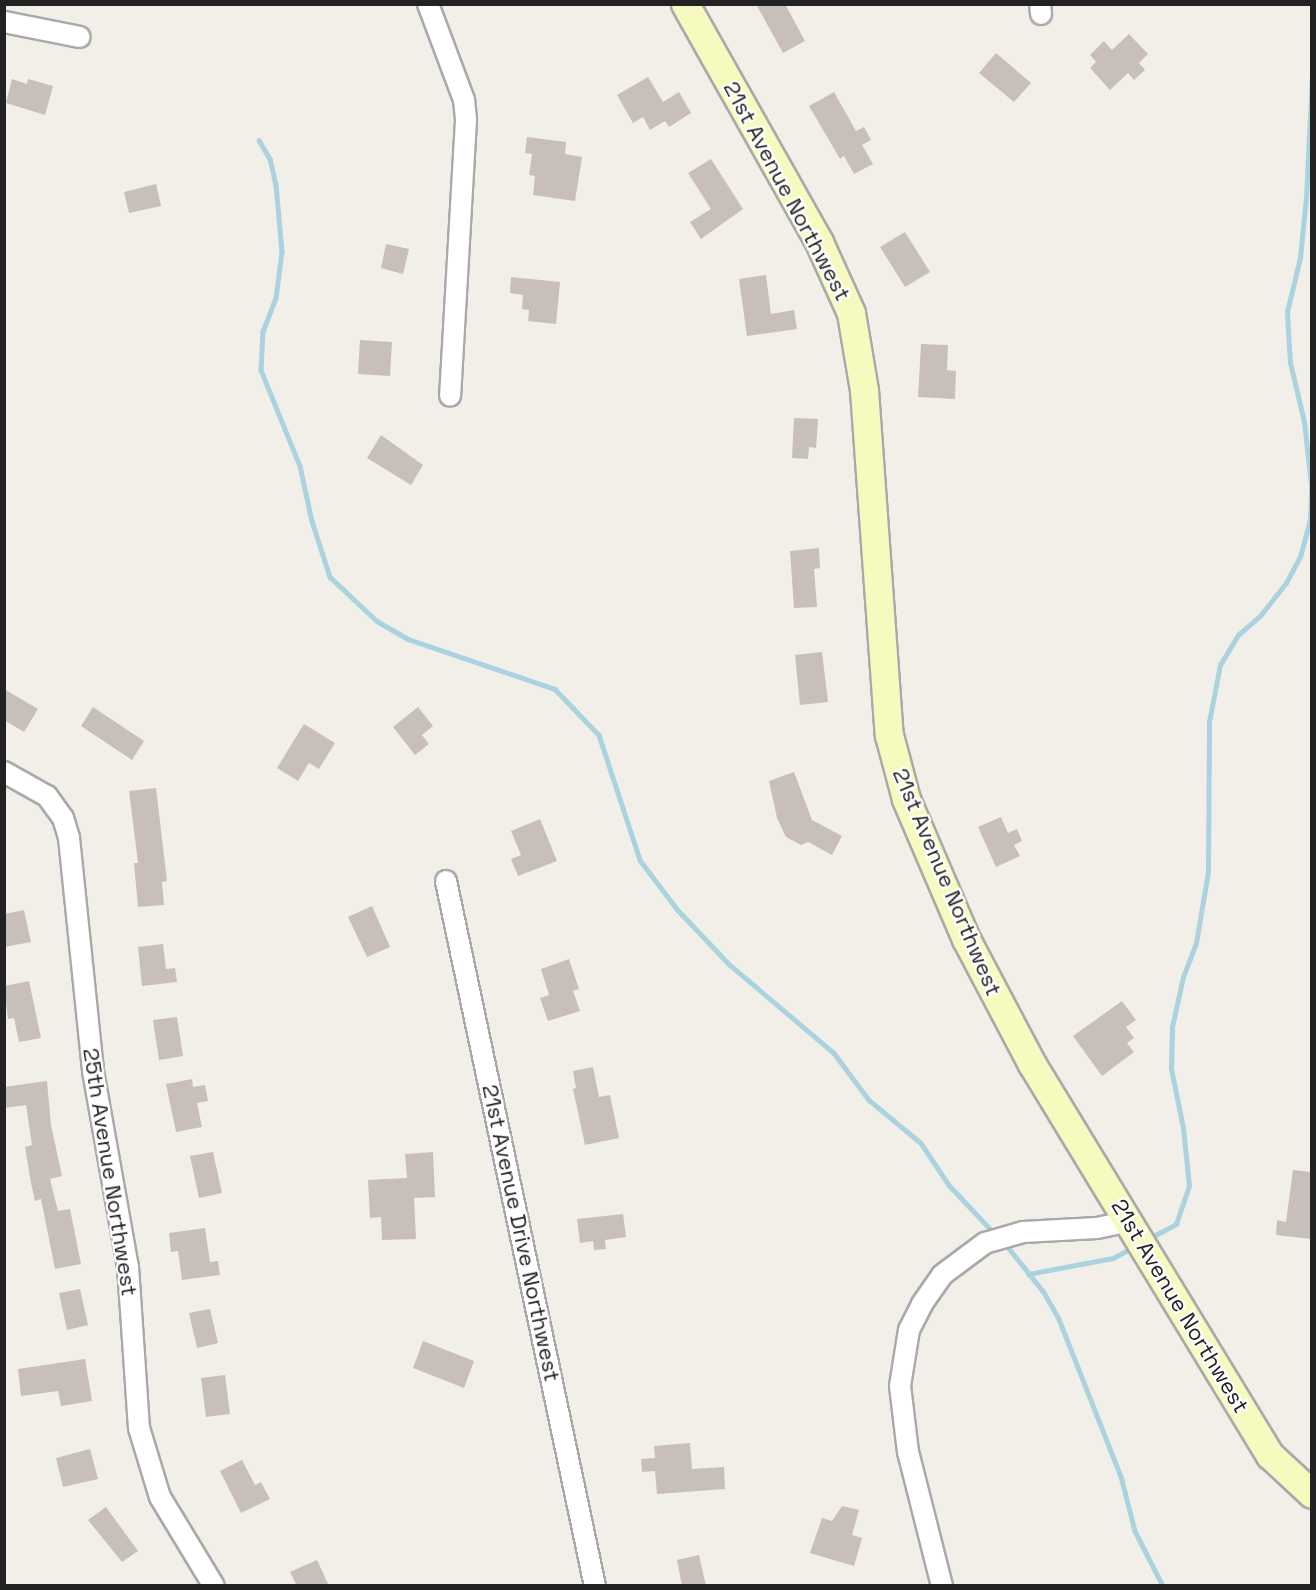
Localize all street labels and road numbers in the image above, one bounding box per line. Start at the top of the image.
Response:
street label: 21st Avenue Northwest [718,77,856,305]
street label: 21st Avenue Northwest [887,764,1007,1000]
street label: 25th Avenue Northwest [77,1046,143,1298]
street label: 21st Avenue Drive Northwest [477,1082,565,1384]
street label: 21st Avenue Northwest [1106,1194,1254,1418]

